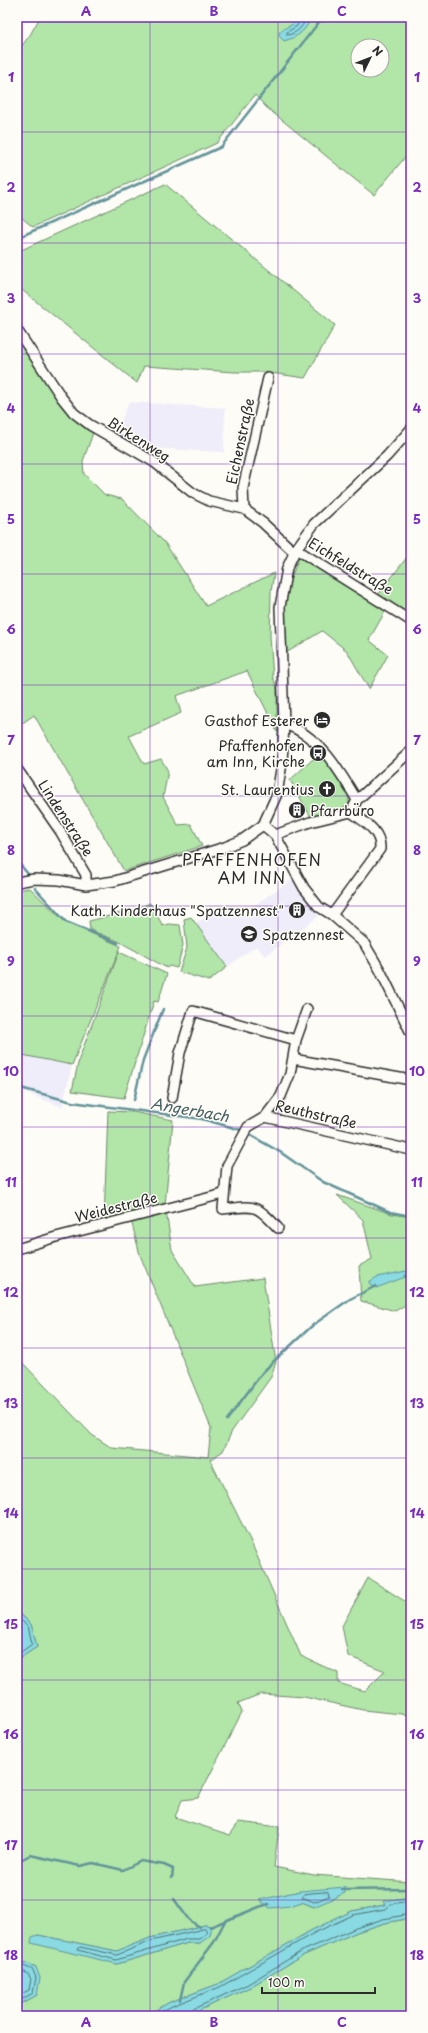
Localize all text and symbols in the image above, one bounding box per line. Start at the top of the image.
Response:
text: A [81,1,91,20]
text: B [210,1,219,20]
text: C [337,1,347,20]
north arrow [350,38,390,78]
text: N [368,42,387,60]
text: 1 [8,67,14,86]
text: 1 [414,67,420,86]
text: 2 [6,177,16,196]
text: 2 [412,177,422,196]
text: 3 [7,288,16,307]
text: 3 [413,288,422,307]
street label: Eichenstraße [221,396,259,486]
text: 4 [7,398,16,417]
text: 4 [413,398,422,417]
street label: Birkenweg [104,411,174,467]
text: 5 [7,509,15,528]
text: 5 [413,509,421,528]
street label: Eichfeldstraße [305,532,397,600]
text: 6 [6,619,16,638]
text: 6 [412,619,422,638]
place label: Gasthof Esterer [204,710,310,731]
hotel icon: Gasthof Esterer [312,710,332,730]
text: 7 [7,730,15,749]
text: 7 [413,730,421,749]
place label: Pfaffenhofen am Inn, Kirche [207,735,305,772]
bus stop icon: Pfaffenhofen am Inn, Kirche [308,743,328,763]
street label: Lindenstraße [33,776,99,860]
place label: St. Laurentius [221,779,314,800]
church icon: St. Laurentius [317,779,337,799]
building icon: Pfarrbüro [287,800,307,820]
place label: Pfarrbüro [310,800,375,821]
text: 8 [7,840,15,859]
text: 8 [413,840,421,859]
district label: PFAFFENHOFEN AM INN [182,847,322,889]
place label: Kath. Kinderhaus "Spatzennest" [71,900,284,921]
building icon: Kath. Kinderhaus "Spatzennest" [287,900,307,920]
school or university icon: Spatzennest [239,924,259,944]
place label: Spatzennest [262,924,345,945]
text: 9 [7,951,15,970]
text: 9 [413,951,421,970]
text: 10 [3,1061,19,1080]
text: 10 [409,1061,425,1080]
water label: Angerbach [149,1091,231,1127]
street label: Reuthstraße [273,1094,359,1134]
text: 11 [5,1172,17,1191]
text: 11 [411,1172,423,1191]
street label: Weidestraße [73,1187,159,1227]
text: 12 [3,1282,19,1301]
text: 12 [409,1282,425,1301]
text: 13 [4,1393,19,1412]
text: 13 [410,1393,425,1412]
text: 14 [3,1503,19,1522]
text: 14 [409,1503,425,1522]
text: 15 [4,1614,18,1633]
text: 15 [410,1614,424,1633]
text: 16 [3,1724,19,1743]
text: 16 [409,1724,425,1743]
text: 17 [4,1835,18,1854]
text: 17 [410,1835,424,1854]
text: 18 [4,1945,18,1964]
text: 18 [410,1945,424,1964]
scale bar [262,1969,375,1995]
text: 100 m [268,1973,305,1991]
text: A [81,2012,91,2031]
text: B [210,2012,219,2031]
text: C [337,2012,347,2031]

